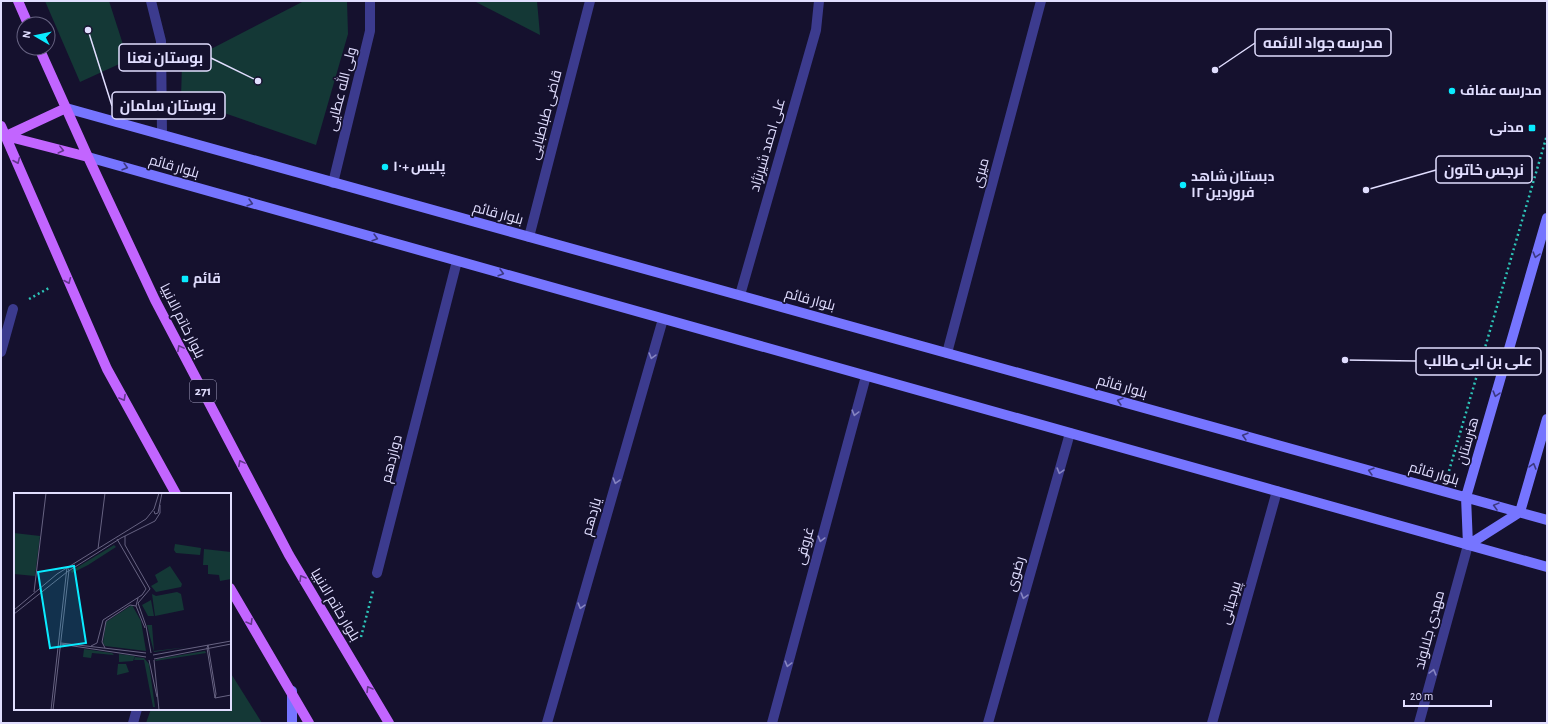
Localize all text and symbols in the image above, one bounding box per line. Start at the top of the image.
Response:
north arrow [16,16,56,56]
callout: مدرسه جواد الائمه [1255,29,1391,56]
text: N [21,30,33,39]
text: مدرسه جواد الائمه [1263,36,1383,52]
callout: بوستان نعنا [119,44,211,71]
street label: ولی الله عطایی [322,45,359,132]
text: بوستان نعنا [127,51,203,67]
street label: قاضی طباطبایی [527,69,565,161]
place label: مدرسه عفاف [1460,84,1542,98]
marker: مدرسه عفاف [1447,86,1457,96]
callout: بوستان سلمان [112,92,225,119]
street label: علی احمد شیرنژاد [748,97,788,193]
text: بوستان سلمان [120,99,216,115]
place label: مدنی [1490,121,1524,136]
marker: مدنی [1527,123,1537,133]
one-way arrow [57,145,64,154]
street label: بلوار قائم [147,153,201,183]
callout: نرجس خاتون [1436,156,1532,183]
street label: میری [970,157,992,189]
one-way arrow [12,158,20,165]
place label: پلیس +۱۰ [393,160,445,177]
marker: پلیس +۱۰ [380,162,390,172]
one-way arrow [122,163,128,171]
text: نرجس خاتون [1444,163,1524,179]
place label: دبستان شاهد ۱۲ فروردین [1191,168,1274,201]
marker: دبستان شاهد ۱۲ فروردین [1178,180,1188,190]
one-way arrow [246,198,253,207]
street label: بلوار قائم [471,201,525,229]
one-way arrow [372,233,379,242]
one-way arrow [1532,251,1541,258]
one-way arrow [497,268,504,277]
place label: قائم [193,272,221,288]
marker: قائم [180,274,190,284]
one-way arrow [63,276,71,284]
street label: بلوار خاتم الانبیا [155,281,207,362]
street label: بلوار قائم [783,287,837,315]
one-way arrow [178,345,185,352]
callout: علی بن ابی طالب [1416,348,1541,375]
one-way arrow [648,352,657,359]
text: علی بن ابی طالب [1424,354,1532,370]
street label: بلوار قائم [1095,373,1149,403]
road number: 271 [190,380,216,402]
one-way arrow [1492,390,1501,397]
one-way arrow [118,394,125,402]
one-way arrow [1117,397,1124,406]
one-way arrow [852,410,860,417]
street label: هنرستان [1455,416,1481,466]
one-way arrow [1242,432,1249,441]
street label: دوازدهم [379,434,407,485]
one-way arrow [238,460,246,467]
street label: بلوار قائم [1407,460,1461,490]
one-way arrow [1528,463,1537,470]
one-way arrow [1056,467,1065,474]
one-way arrow [1367,467,1374,476]
one-way arrow [612,477,621,484]
inset map [14,493,231,710]
street label: یازدهم [580,496,606,538]
one-way arrow [1493,502,1499,510]
street label: غروقی [793,526,817,566]
one-way arrow [818,536,826,542]
street label: رضوی [1004,555,1028,593]
street label: بلوار خاتم الانبیا [306,566,362,645]
one-way arrow [300,575,307,582]
street label: پیرحیاتی [1218,580,1246,627]
street label: مهدی جلالوند [1413,589,1447,671]
one-way arrow [1020,592,1029,599]
one-way arrow [577,603,585,609]
one-way arrow [245,618,253,625]
one-way arrow [784,661,792,668]
one-way arrow [1428,669,1437,676]
scale bar [1404,682,1491,708]
one-way arrow [366,686,373,693]
text: 20 m [1410,690,1433,702]

